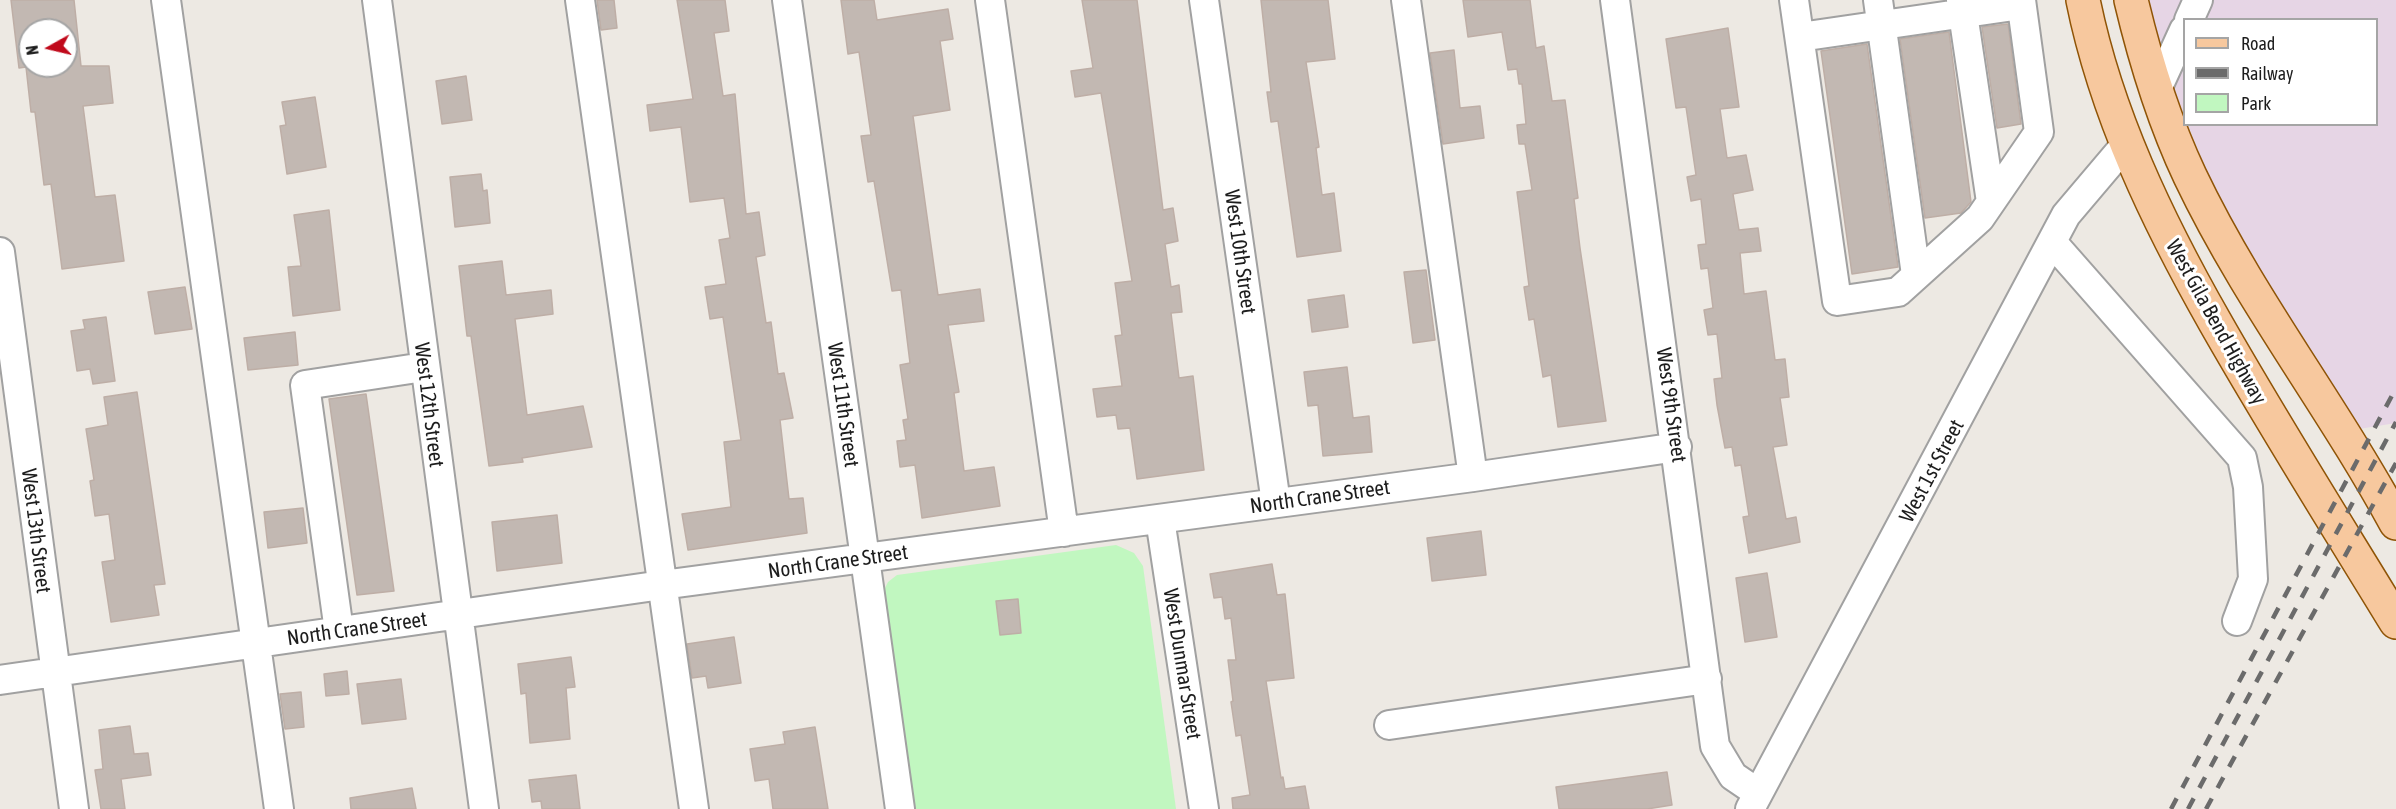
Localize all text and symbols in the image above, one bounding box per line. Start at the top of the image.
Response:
north arrow [18,18,78,78]
legend [2183,18,2378,126]
text: Road [2241,33,2275,54]
text: N [23,44,42,56]
text: Railway [2241,63,2293,84]
text: Park [2241,93,2271,114]
street label: West 10th Street [1219,188,1261,316]
street label: West Gila Bend Highway [2160,235,2272,409]
street label: West 12th Street [409,341,449,469]
street label: West 11th Street [822,341,864,469]
street label: West 9th Street [1650,346,1692,464]
street label: West 1st Street [1894,415,1970,527]
street label: West 13th Street [16,467,56,595]
street label: North Crane Street [1248,475,1392,519]
street label: North Crane Street [766,540,910,584]
street label: West Dunmar Street [1158,587,1206,741]
street label: North Crane Street [285,607,429,651]

